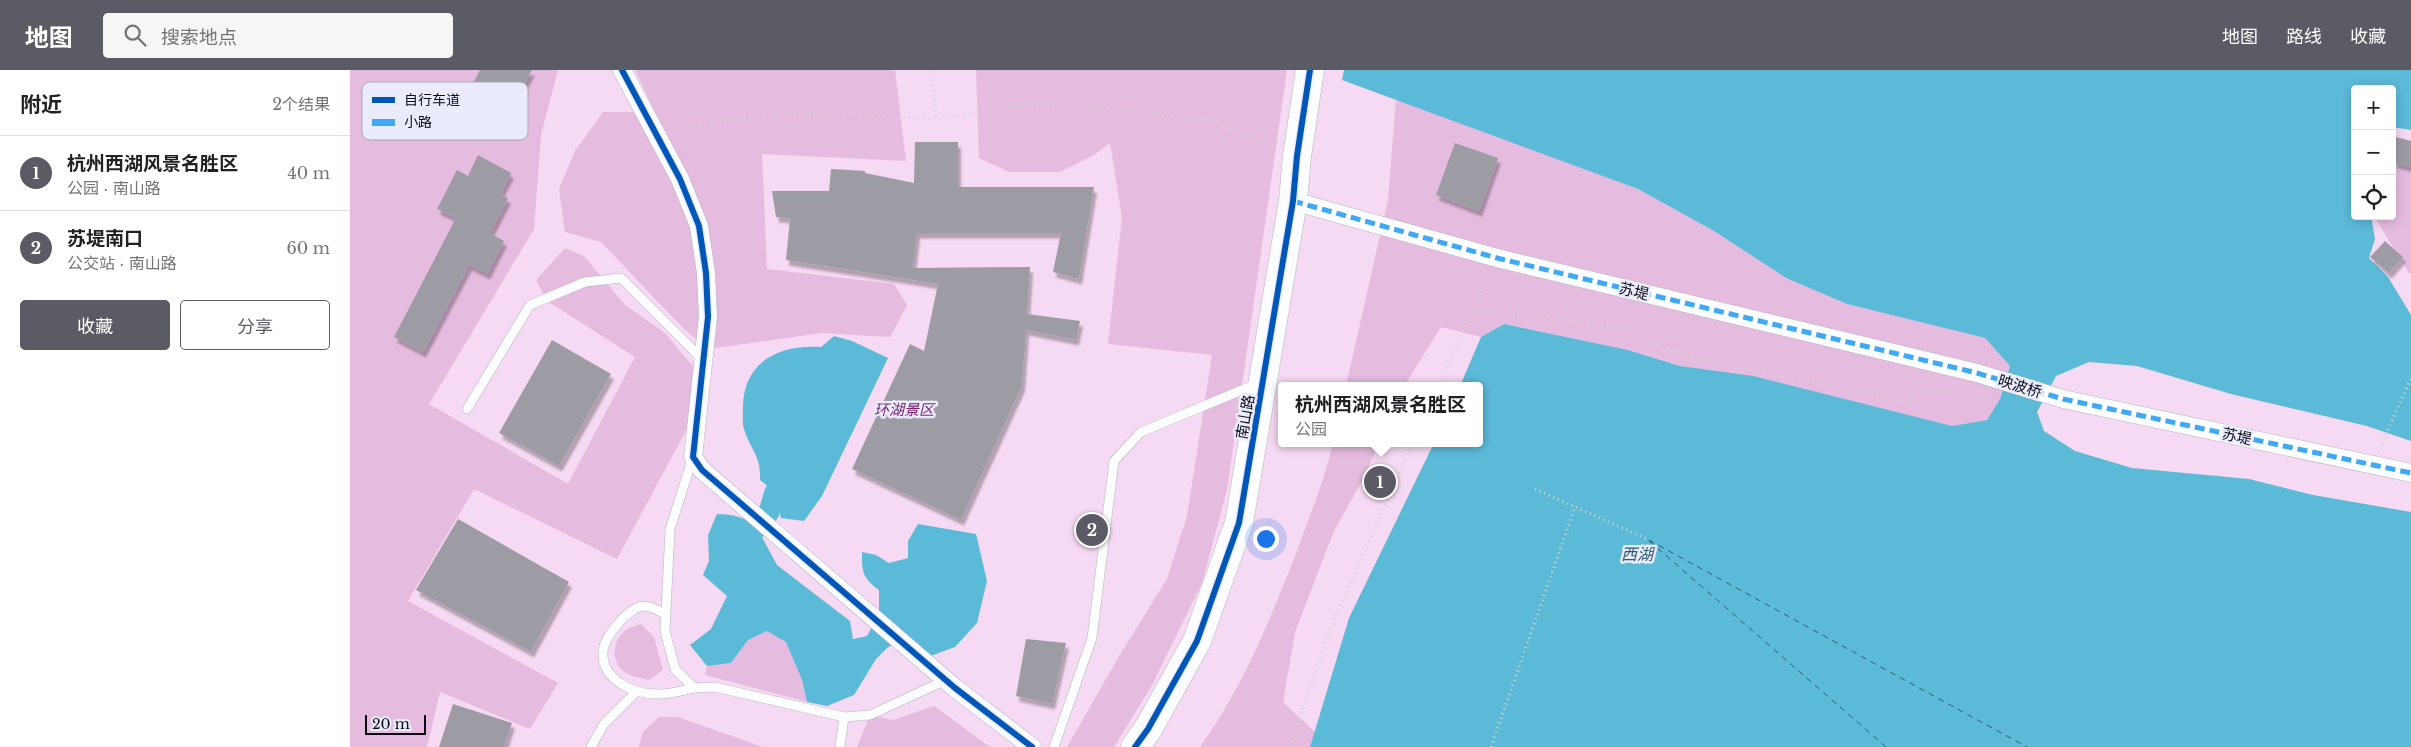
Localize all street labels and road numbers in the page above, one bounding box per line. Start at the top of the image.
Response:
street label: 苏堤 [1617,278,1651,304]
street label: 映波桥 [1996,370,2044,402]
street label: 南山路 [1232,393,1258,441]
street label: 苏堤 [2220,424,2254,448]

